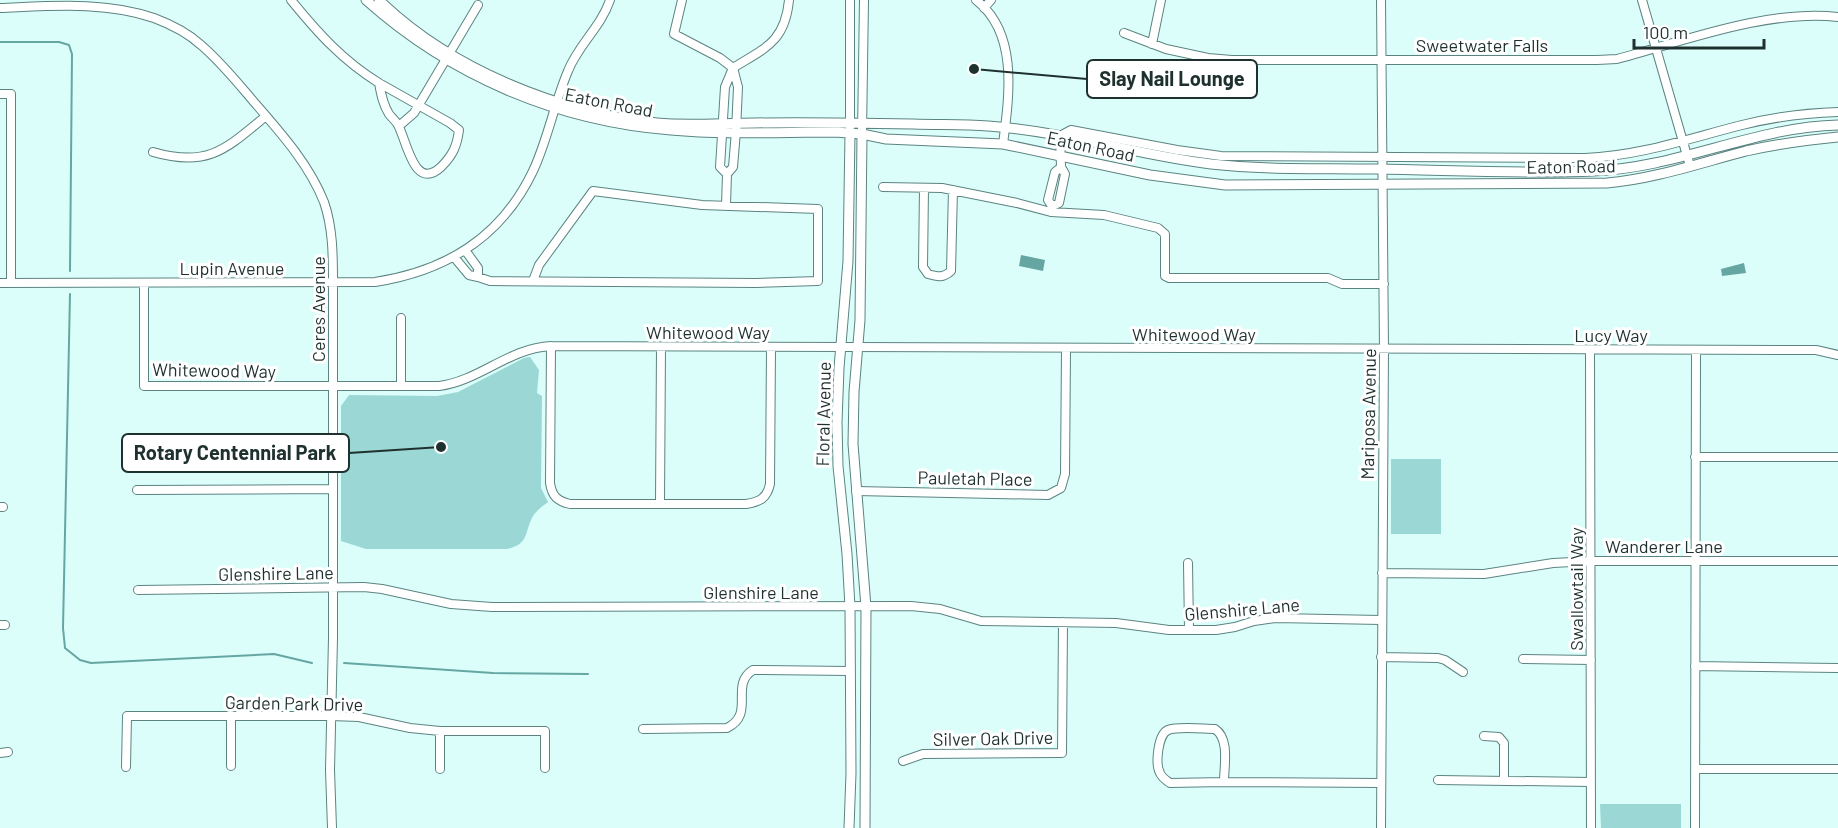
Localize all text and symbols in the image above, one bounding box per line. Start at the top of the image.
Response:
scale bar [1634,12,1764,50]
text: 100 m [1643,21,1688,43]
street label: Sweetwater Falls [1416,34,1548,56]
callout: Slay Nail Lounge [1087,60,1257,98]
text: Slay Nail Lounge [1099,66,1245,90]
street label: Eaton Road [563,83,655,121]
street label: Eaton Road [1045,126,1137,166]
street label: Eaton Road [1526,154,1616,178]
street label: Ceres Avenue [307,256,329,362]
street label: Lupin Avenue [180,257,284,279]
street label: Whitewood Way [646,321,770,343]
street label: Whitewood Way [1132,323,1256,345]
street label: Lucy Way [1574,324,1648,346]
street label: Mariposa Avenue [1356,348,1380,480]
street label: Whitewood Way [152,358,276,382]
street label: Floral Avenue [811,361,835,467]
callout: Rotary Centennial Park [122,434,349,472]
text: Rotary Centennial Park [134,440,337,464]
street label: Pauletah Place [917,466,1033,490]
street label: Swallowtail Way [1565,527,1587,651]
street label: Wanderer Lane [1605,535,1723,557]
street label: Glenshire Lane [218,561,334,585]
street label: Glenshire Lane [703,581,819,603]
street label: Glenshire Lane [1183,593,1301,625]
street label: Garden Park Drive [225,691,363,715]
street label: Silver Oak Drive [933,726,1053,750]

